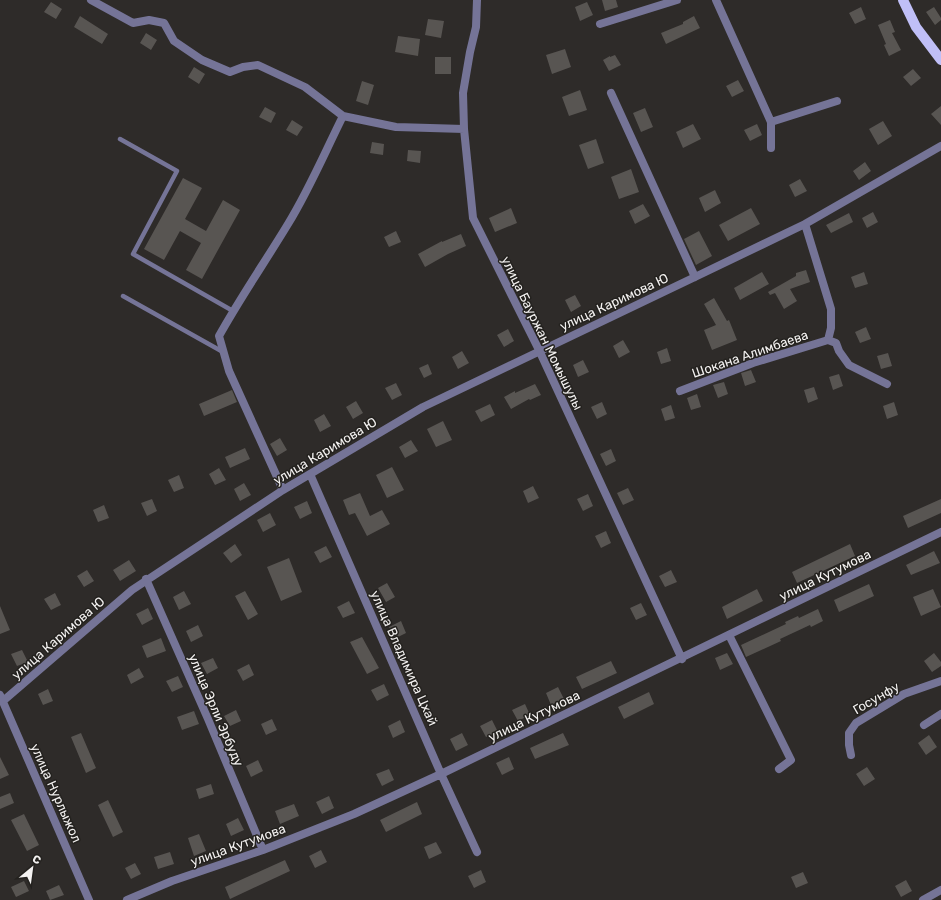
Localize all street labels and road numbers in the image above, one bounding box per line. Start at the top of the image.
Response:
street label: улица Бауржан Момышулы [498,254,586,412]
street label: улица Каримова Ю [557,270,671,334]
street label: Шокана Алимбаева [690,327,810,381]
street label: улица Каримова Ю [271,414,379,488]
street label: улица Кутумова [777,546,873,604]
street label: улица Владимира Цхай [367,588,441,728]
street label: улица Каримова Ю [9,594,107,682]
street label: улица Эрли Эрбуду [185,651,247,769]
street label: Госунфу [850,679,902,717]
street label: улица Кутумова [486,687,582,745]
street label: улица Нурлыжол [27,741,85,845]
street label: улица Кутумова [188,821,288,869]

